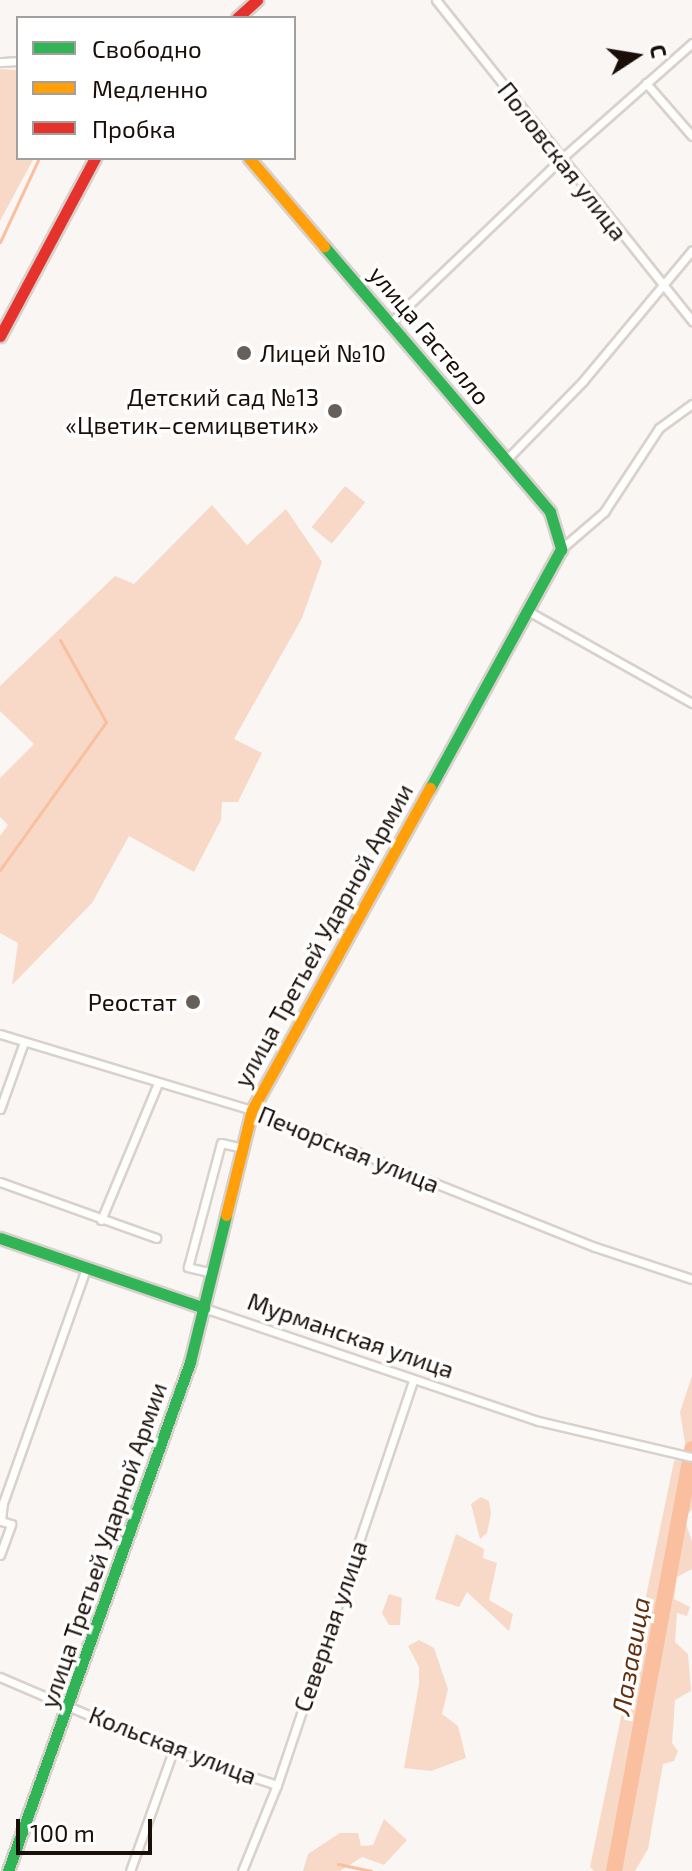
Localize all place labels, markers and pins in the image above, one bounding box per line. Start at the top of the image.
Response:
place label: Лицей №10 [260,339,386,367]
marker: Лицей №10 [235,344,253,362]
place label: Детский сад №13 «Цветик–семицветик» [65,383,319,439]
marker: Детский сад №13 «Цветик–семицветик» [326,402,344,420]
place label: Реостат [88,988,177,1016]
marker: Реостат [184,993,202,1011]

